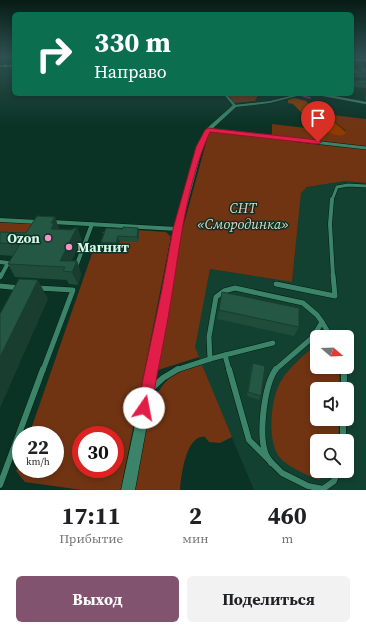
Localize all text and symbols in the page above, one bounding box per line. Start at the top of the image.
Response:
text: 330 m [94,23,171,61]
icon: right [28,28,80,80]
text: Направо [94,59,167,84]
pin [301,101,335,142]
icon: arrive [307,107,329,129]
park label: СНТ «Смородинка» [197,198,289,234]
place label: Ozon [7,228,40,248]
marker: Ozon [43,233,53,243]
place label: Магнит [77,237,129,257]
marker: Магнит [64,242,74,252]
north arrow [310,330,354,374]
map controls [310,330,354,478]
button: sound [310,382,354,426]
position arrow [123,387,165,429]
speed limit sign: 30 [72,426,124,478]
text: 22 [27,433,49,461]
button: search [310,434,354,478]
text: km/h [26,455,50,468]
text: 17:11 [62,499,121,532]
text: 2 [189,499,202,532]
text: 460 [268,499,307,532]
text: Прибытие [59,530,123,547]
text: мин [182,530,209,547]
text: m [281,530,293,547]
button: Выход [16,576,179,622]
button: Поделиться [187,576,350,622]

